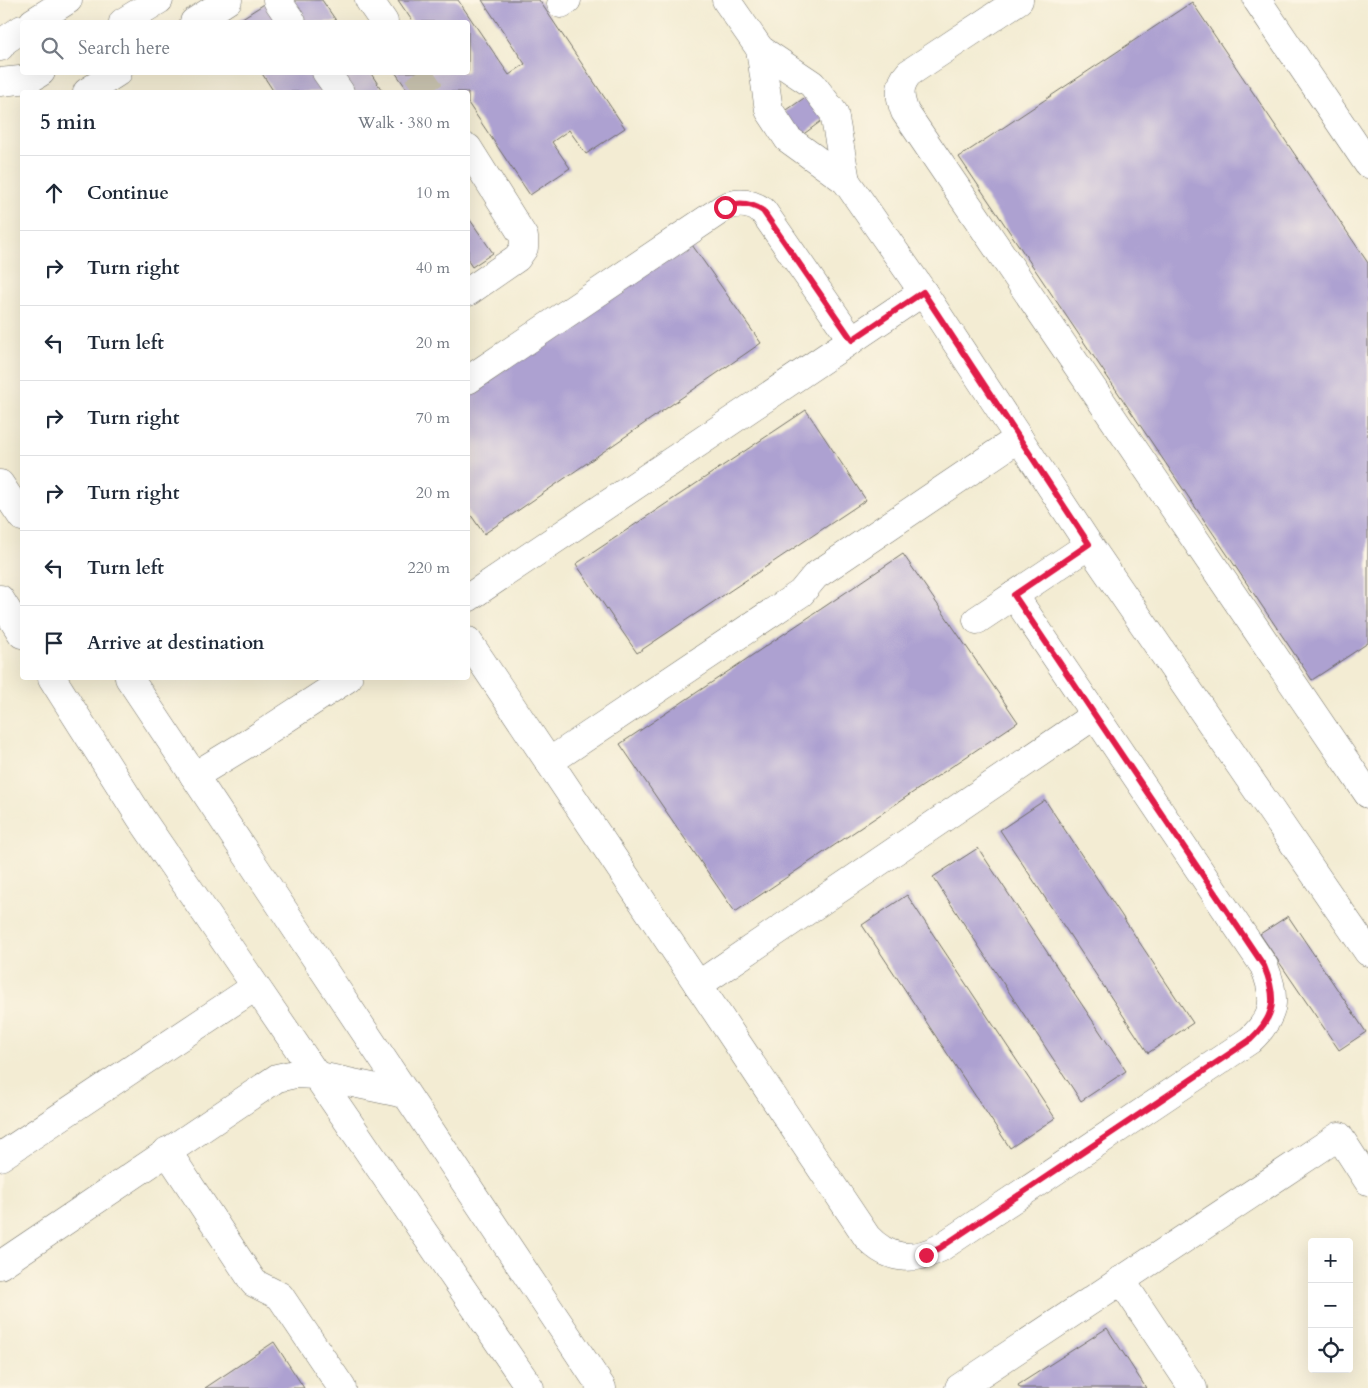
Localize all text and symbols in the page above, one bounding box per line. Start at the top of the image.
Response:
search box [20,20,470,75]
icon: search [38,34,66,62]
text: Search here [78,35,170,61]
text: 5 min [40,108,96,137]
text: Walk · 380 m [358,112,450,134]
icon: ahead [40,179,68,207]
text: Continue [87,180,169,206]
text: 10 m [416,182,450,204]
route start [714,196,737,219]
icon: right [40,254,68,282]
text: Turn right [87,255,179,281]
text: 40 m [416,257,450,279]
icon: left [40,329,68,357]
text: Turn left [87,330,164,356]
text: 20 m [416,332,450,354]
icon: right [40,404,68,432]
text: Turn right [87,405,179,431]
text: 70 m [416,407,450,429]
icon: right [40,479,68,507]
text: Turn right [87,480,179,506]
text: 20 m [416,482,450,504]
icon: left [40,554,68,582]
text: Turn left [87,555,164,581]
text: 220 m [408,557,450,579]
icon: arrive [40,629,68,657]
text: Arrive at destination [87,630,264,656]
map controls [1308,1238,1353,1373]
button: + [1308,1238,1353,1283]
route end [915,1244,938,1267]
button: − [1308,1283,1353,1328]
button: locate [1308,1328,1353,1373]

